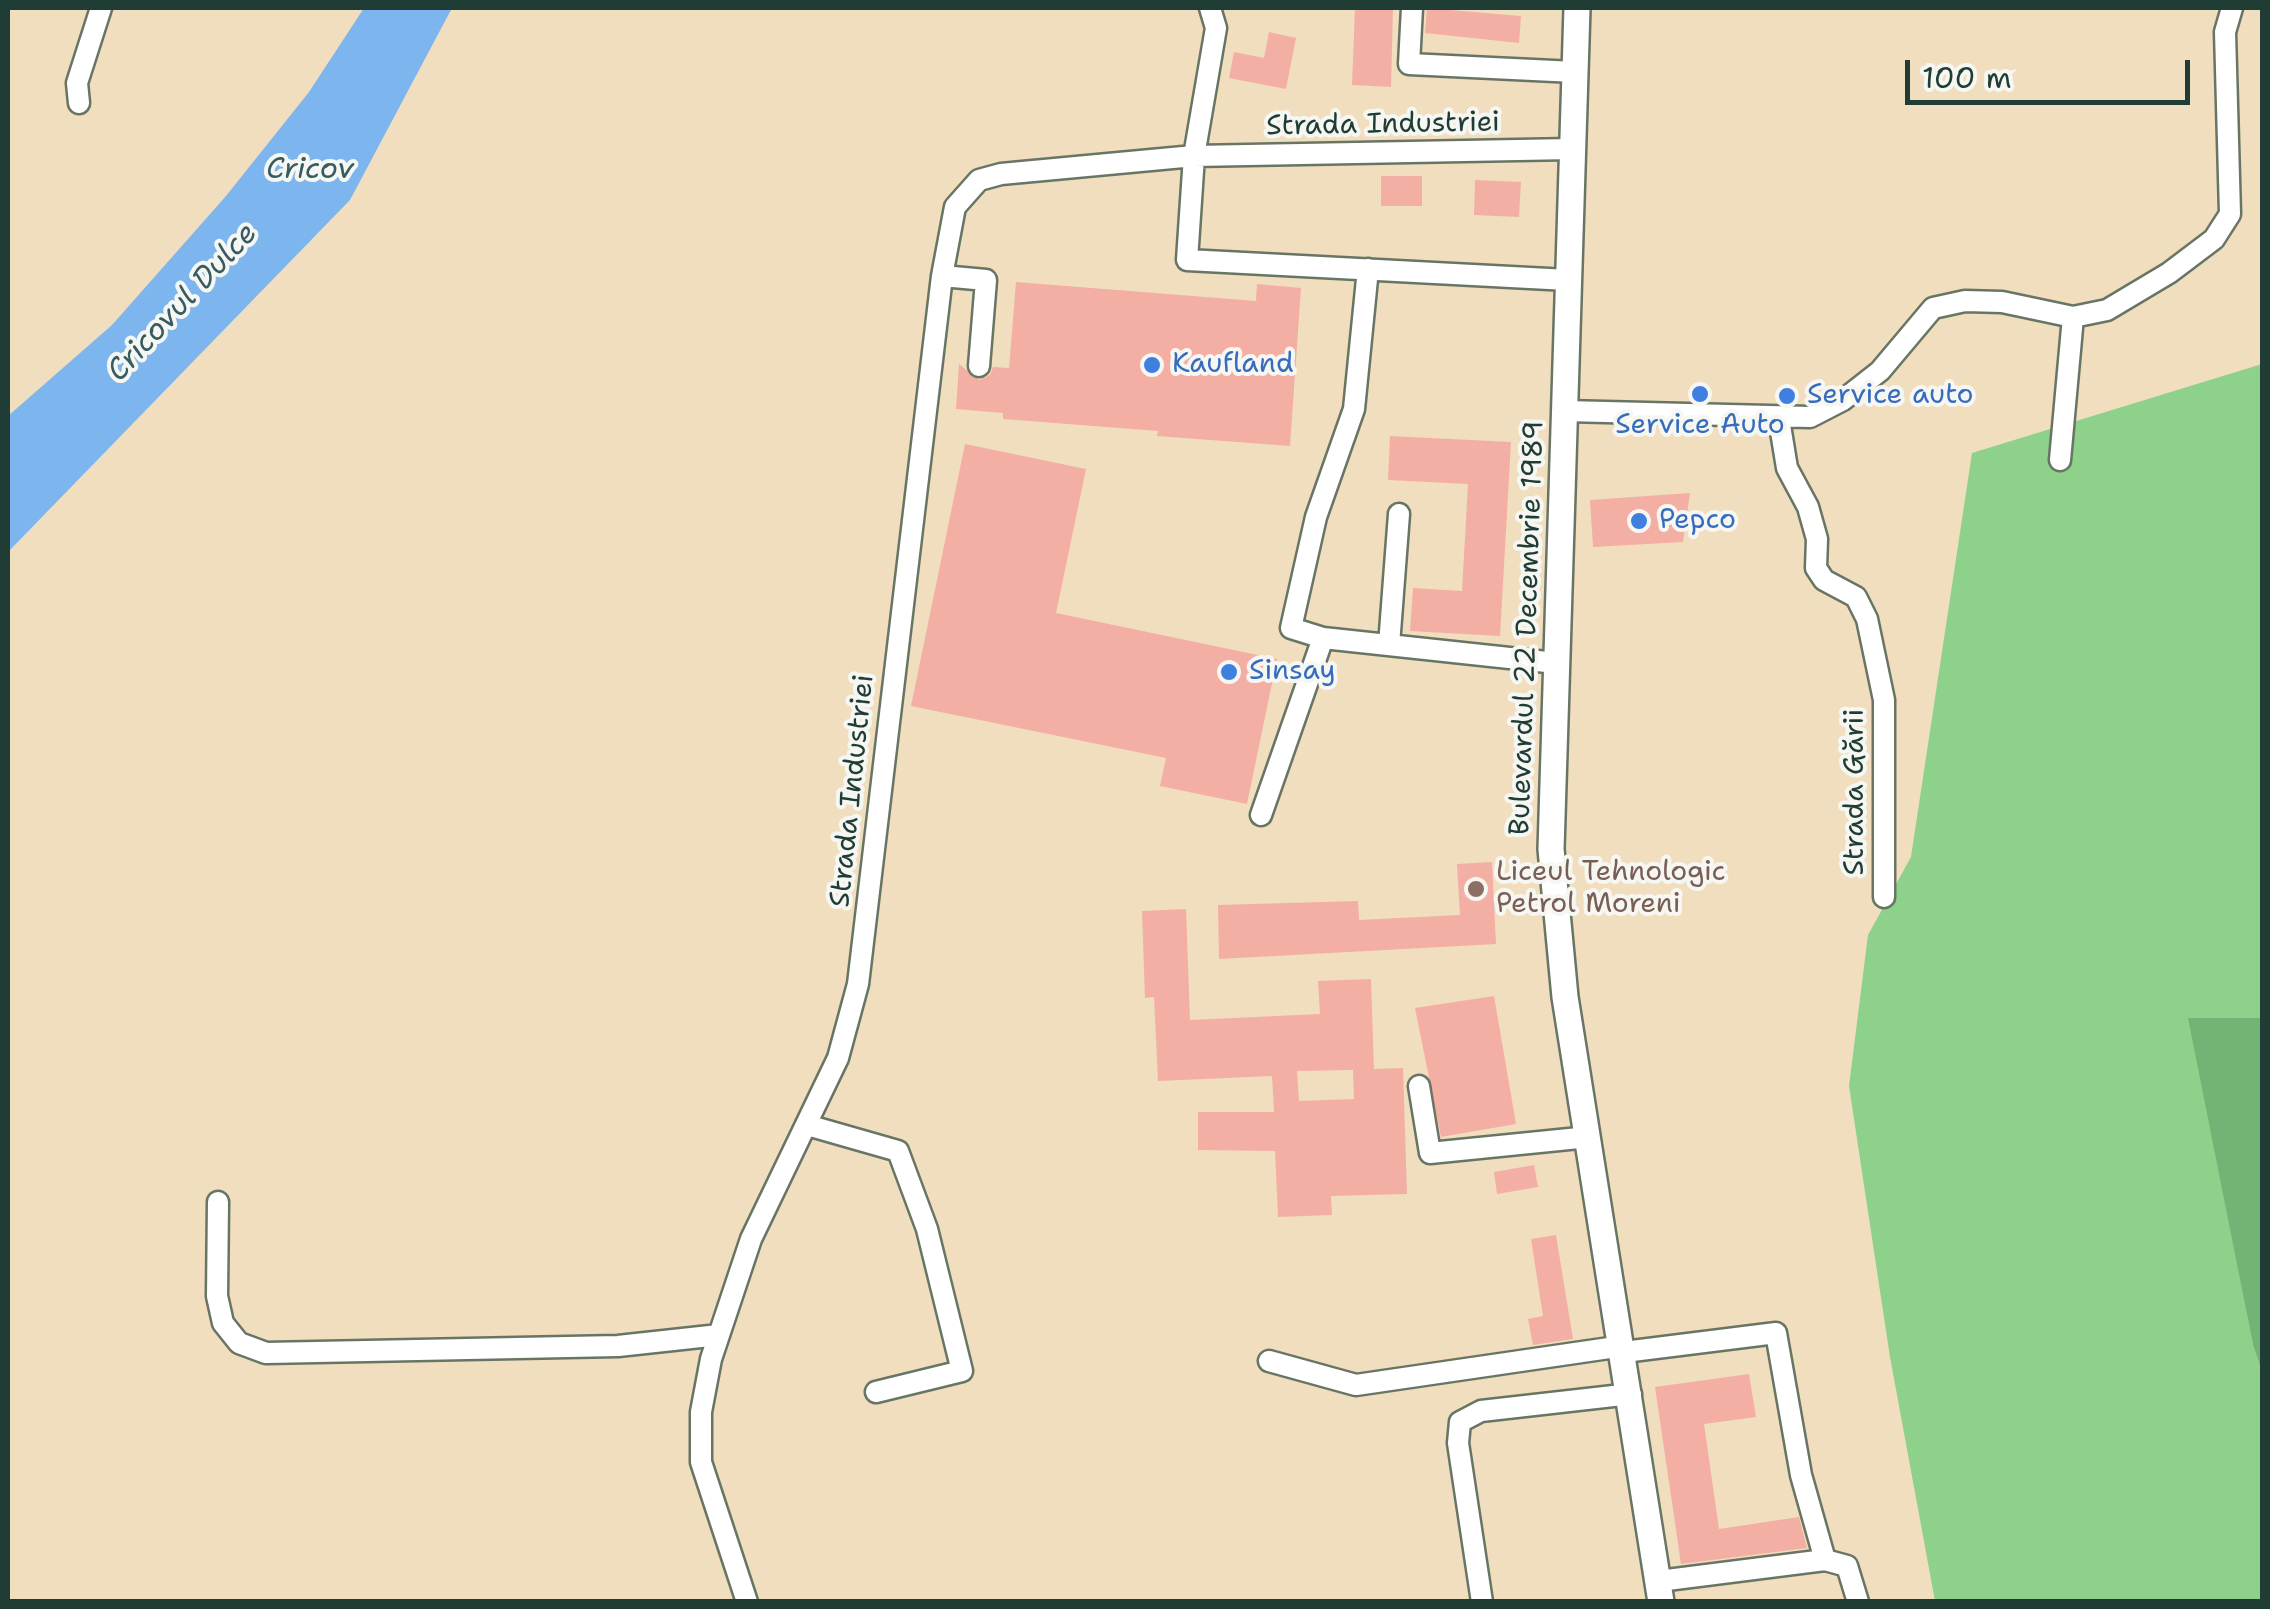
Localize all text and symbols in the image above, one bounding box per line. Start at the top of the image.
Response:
scale bar [1910,40,2195,102]
text: 100 m [1922,57,2012,98]
street label: Strada Industriei [1266,106,1500,144]
water label: Cricov [266,152,354,188]
water label: Cricovul Dulce [100,216,266,390]
place label: Kaufland [1172,348,1294,382]
marker: Kaufland [1141,354,1163,376]
place label: Service auto [1807,379,1973,413]
marker: Service Auto [1689,383,1711,405]
marker: Service auto [1776,385,1798,407]
place label: Service Auto [1615,409,1785,443]
street label: Bulevardul 22 Decembrie 1989 [1504,420,1552,836]
place label: Pepco [1659,504,1736,538]
marker: Pepco [1628,510,1650,532]
place label: Sinsay [1249,655,1336,689]
marker: Sinsay [1218,661,1240,683]
street label: Strada Industriei [824,673,882,909]
street label: Strada Gării [1839,709,1873,875]
place label: Liceul Tehnologic Petrol Moreni [1496,856,1726,922]
marker: Liceul Tehnologic Petrol Moreni [1465,878,1487,900]

